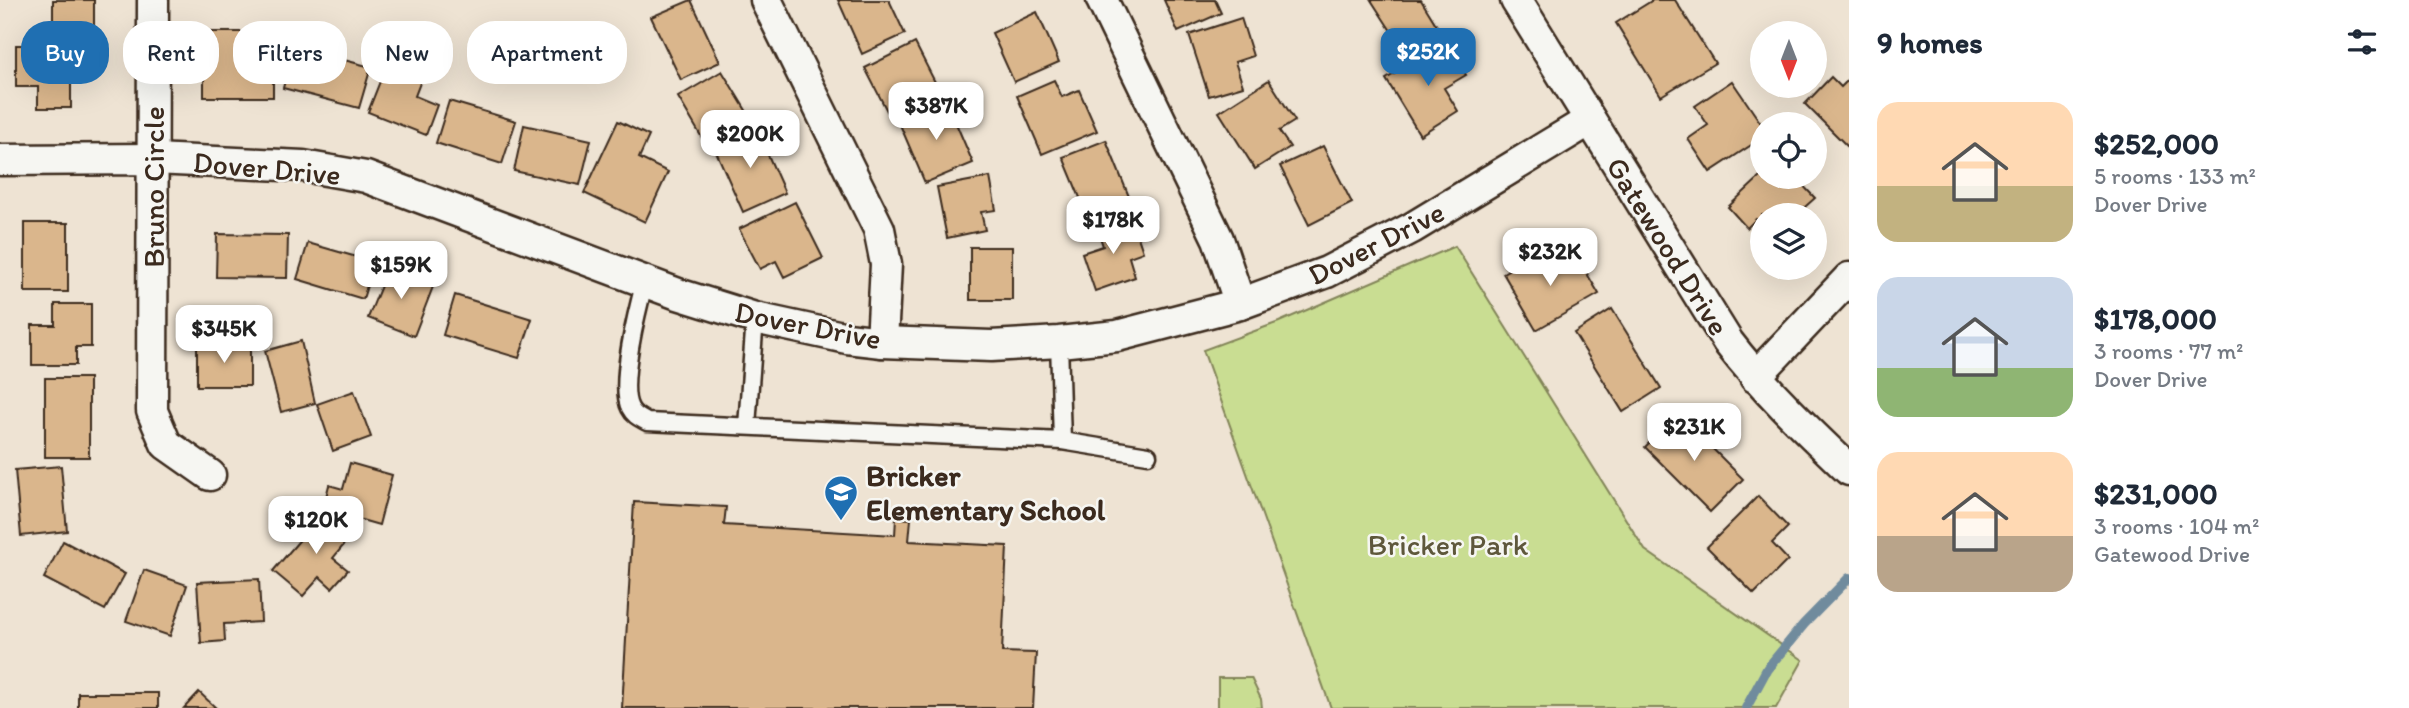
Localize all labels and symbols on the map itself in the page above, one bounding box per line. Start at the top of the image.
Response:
north arrow [1750,21,1827,98]
pin: $252K [1379,28,1477,88]
pin: $387K [887,82,985,142]
street label: Bruno Circle [135,106,172,268]
pin: $200K [701,110,799,170]
street label: Dover Drive [192,143,342,193]
street label: Gatewood Drive [1598,150,1738,342]
street label: Dover Drive [1302,193,1450,293]
pin: $178K [1064,196,1162,256]
pin: $232K [1501,229,1599,288]
pin: $159K [352,242,450,301]
street label: Dover Drive [732,293,884,357]
pin: $345K [175,306,273,365]
pin: $231K [1645,404,1743,463]
place label: Bricker Elementary School [866,457,1106,528]
school or university icon: Bricker Elementary School [822,473,860,522]
pin: $120K [267,496,365,556]
park label: Bricker Park [1368,526,1529,563]

